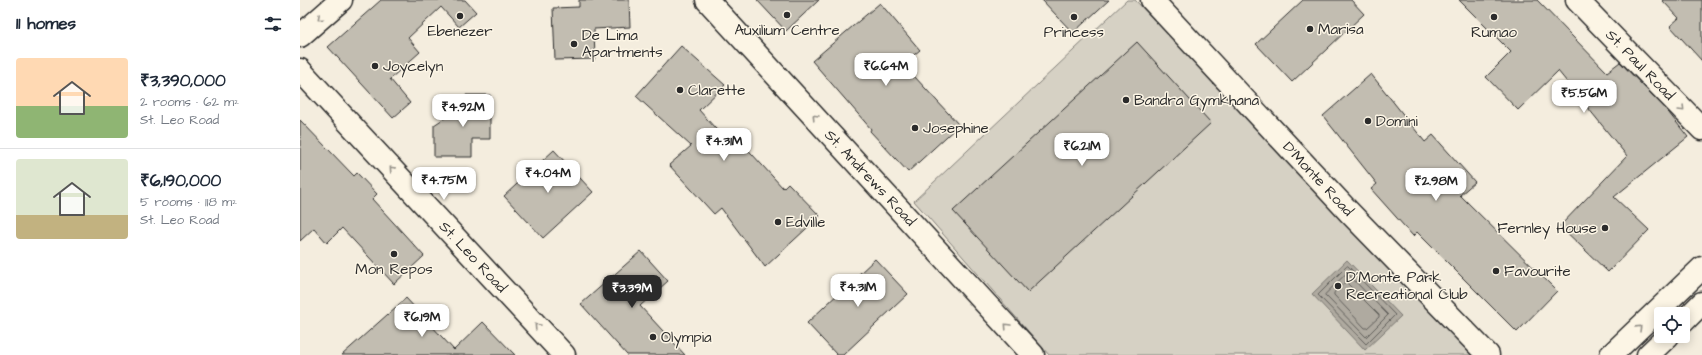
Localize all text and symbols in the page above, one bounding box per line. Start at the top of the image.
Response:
marker: Auxilium Centre [782,10,792,20]
marker: Ebenezer [455,11,465,21]
text: 11 homes [16,12,76,36]
marker: Princess [1069,12,1079,22]
marker: Rumao [1489,12,1499,22]
icon: filters [262,13,284,35]
one-way arrow [318,13,325,20]
place label: Marisa [1318,19,1364,40]
place label: Auxilium Centre [734,20,840,41]
place label: Ebenezer [428,21,492,42]
place label: Princess [1044,22,1105,43]
place label: Rumao [1471,22,1518,43]
marker: Marisa [1305,24,1315,34]
place label: De Lima Apartments [582,25,663,63]
street label: St. Paul Road [1601,25,1680,105]
marker: De Lima Apartments [569,39,579,49]
pin: ₹6.64M [853,53,919,87]
place label: Joycelyn [383,56,444,78]
text: ₹6.64M [863,57,909,75]
marker: Joycelyn [370,61,380,71]
text: ₹3,390,000 [140,69,226,93]
icon: home [48,74,96,122]
place label: Clarette [688,80,745,101]
pin: ₹5.56M [1551,80,1617,114]
text: ₹5.56M [1561,84,1607,102]
marker: Clarette [675,85,685,95]
place label: Bandra Gymkhana [1134,90,1259,112]
text: 2 rooms · 62 m² [140,93,239,111]
pin: ₹4.92M [430,94,496,128]
marker: Bandra Gymkhana [1121,95,1131,105]
text: ₹4.92M [441,98,485,116]
one-way arrow [1677,104,1685,112]
text: St. Leo Road [140,111,219,129]
place label: Domini [1376,111,1419,132]
one-way arrow [812,114,819,122]
marker: Domini [1363,116,1373,126]
place label: Josephine [923,118,989,139]
marker: Josephine [910,123,920,133]
street label: St. Andrews Road [820,125,921,231]
pin: ₹4.31M [691,128,757,162]
text: ₹4.31M [705,132,743,150]
pin: ₹6.21M [1049,133,1115,167]
text: ₹6.21M [1063,137,1101,155]
street label: D'Monte Road [1278,137,1358,221]
pin: ₹4.04M [515,160,581,194]
text: ₹4.04M [525,164,571,182]
one-way arrow [389,167,396,174]
pin: ₹4.75M [411,167,477,201]
pin: ₹2.98M [1403,168,1469,202]
text: ₹6,190,000 [140,169,221,193]
text: ₹4.75M [421,171,467,189]
text: ₹2.98M [1414,172,1458,190]
icon: home [48,175,96,223]
text: 5 rooms · 118 m² [140,193,237,211]
text: St. Leo Road [140,211,219,229]
place label: Edville [786,212,825,233]
street label: St. Leo Road [434,216,512,298]
marker: Edville [773,217,783,227]
place label: Fernley House [1497,218,1597,240]
marker: Fernley House [1600,223,1610,233]
marker: Mon Repos [389,249,399,259]
place label: Mon Repos [355,259,433,280]
place label: Favourite [1504,261,1571,282]
marker: Favourite [1491,266,1501,276]
place label: D'Monte Park Recreational Club [1346,267,1468,305]
pin: ₹4.31M [825,274,891,308]
pin: ₹3.39M [599,275,665,309]
text: ₹4.31M [839,278,877,296]
text: ₹3.39M [612,279,652,297]
marker: D'Monte Park Recreational Club [1333,281,1343,291]
pin: ₹6.19M [389,304,455,338]
map controls [1654,307,1690,343]
button: locate [1654,307,1690,343]
text: ₹6.19M [403,308,441,326]
one-way arrow [1004,323,1012,331]
one-way arrow [535,324,542,331]
one-way arrow [1634,325,1642,333]
place label: Olympia [661,327,712,349]
marker: Olympia [648,332,658,342]

